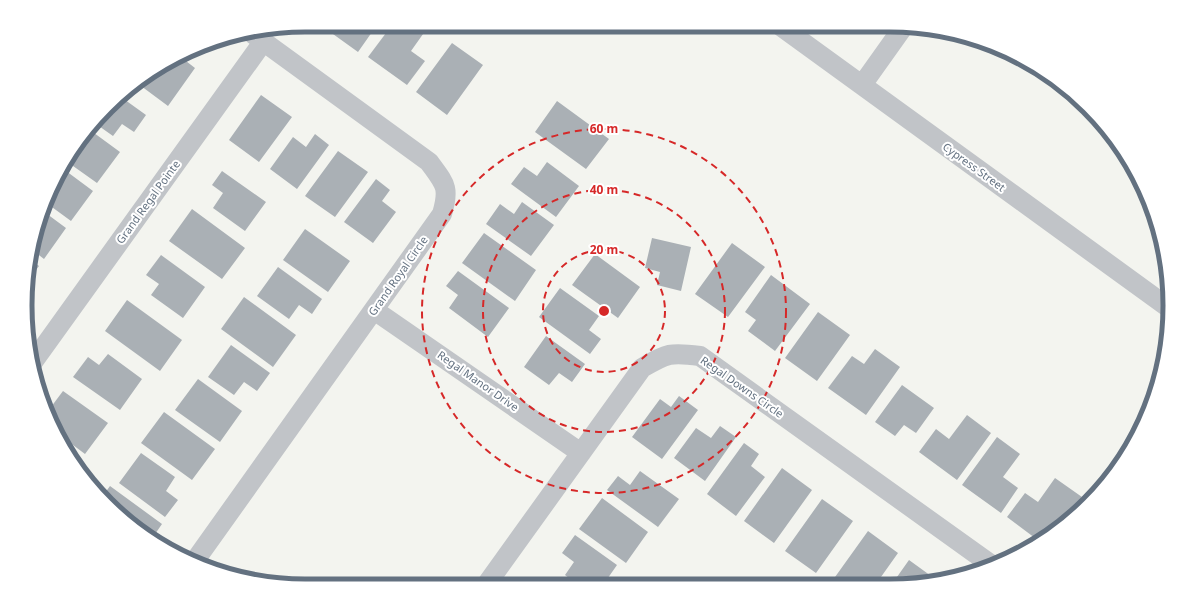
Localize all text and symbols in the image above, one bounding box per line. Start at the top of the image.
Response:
text: 60 m [590,120,618,137]
street label: Cypress Street [940,139,1009,194]
street label: Grand Regal Pointe [112,157,183,246]
text: 40 m [590,181,618,198]
street label: Grand Royal Circle [364,233,431,319]
text: 20 m [590,241,618,258]
centre of rings [597,304,611,318]
street label: Regal Manor Drive [435,347,522,414]
street label: Regal Downs Circle [698,352,787,421]

